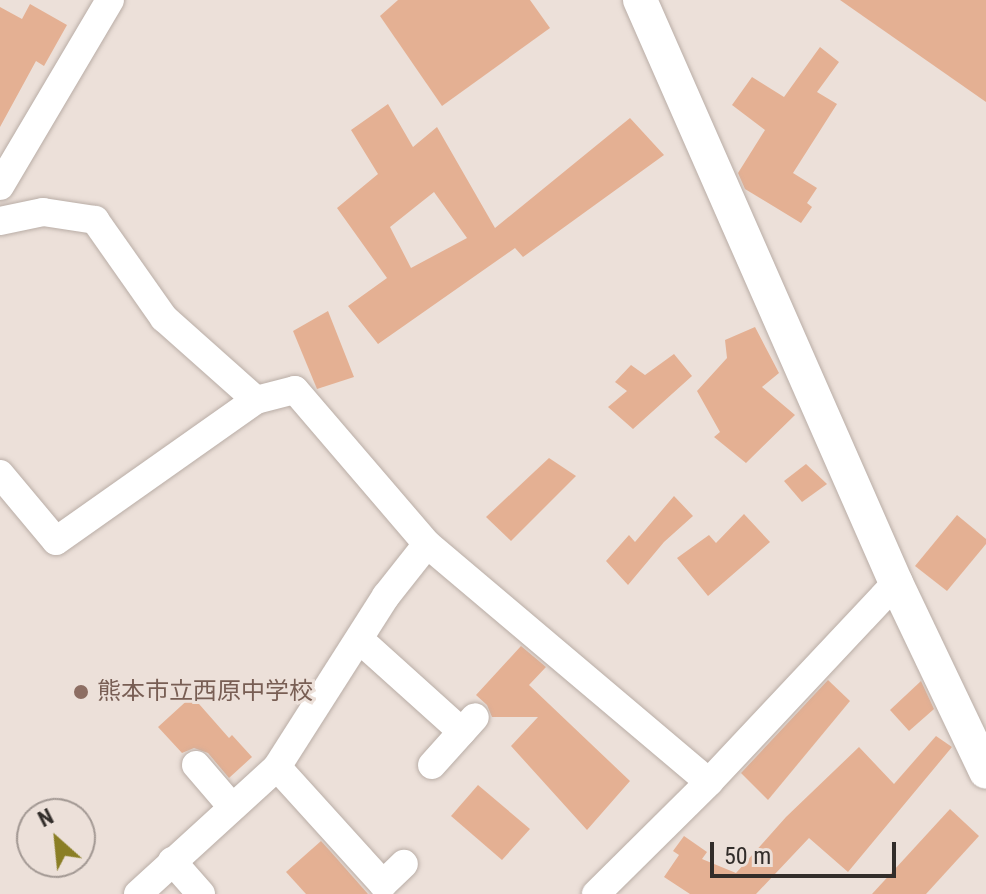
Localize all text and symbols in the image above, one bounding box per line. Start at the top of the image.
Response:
place label: 熊本市立西原中学校 [97,678,313,706]
marker: 熊本市立西原中学校 [72,683,90,701]
north arrow [16,798,96,878]
text: N [34,804,57,832]
scale bar [714,826,900,876]
text: 50 m [724,842,771,870]

